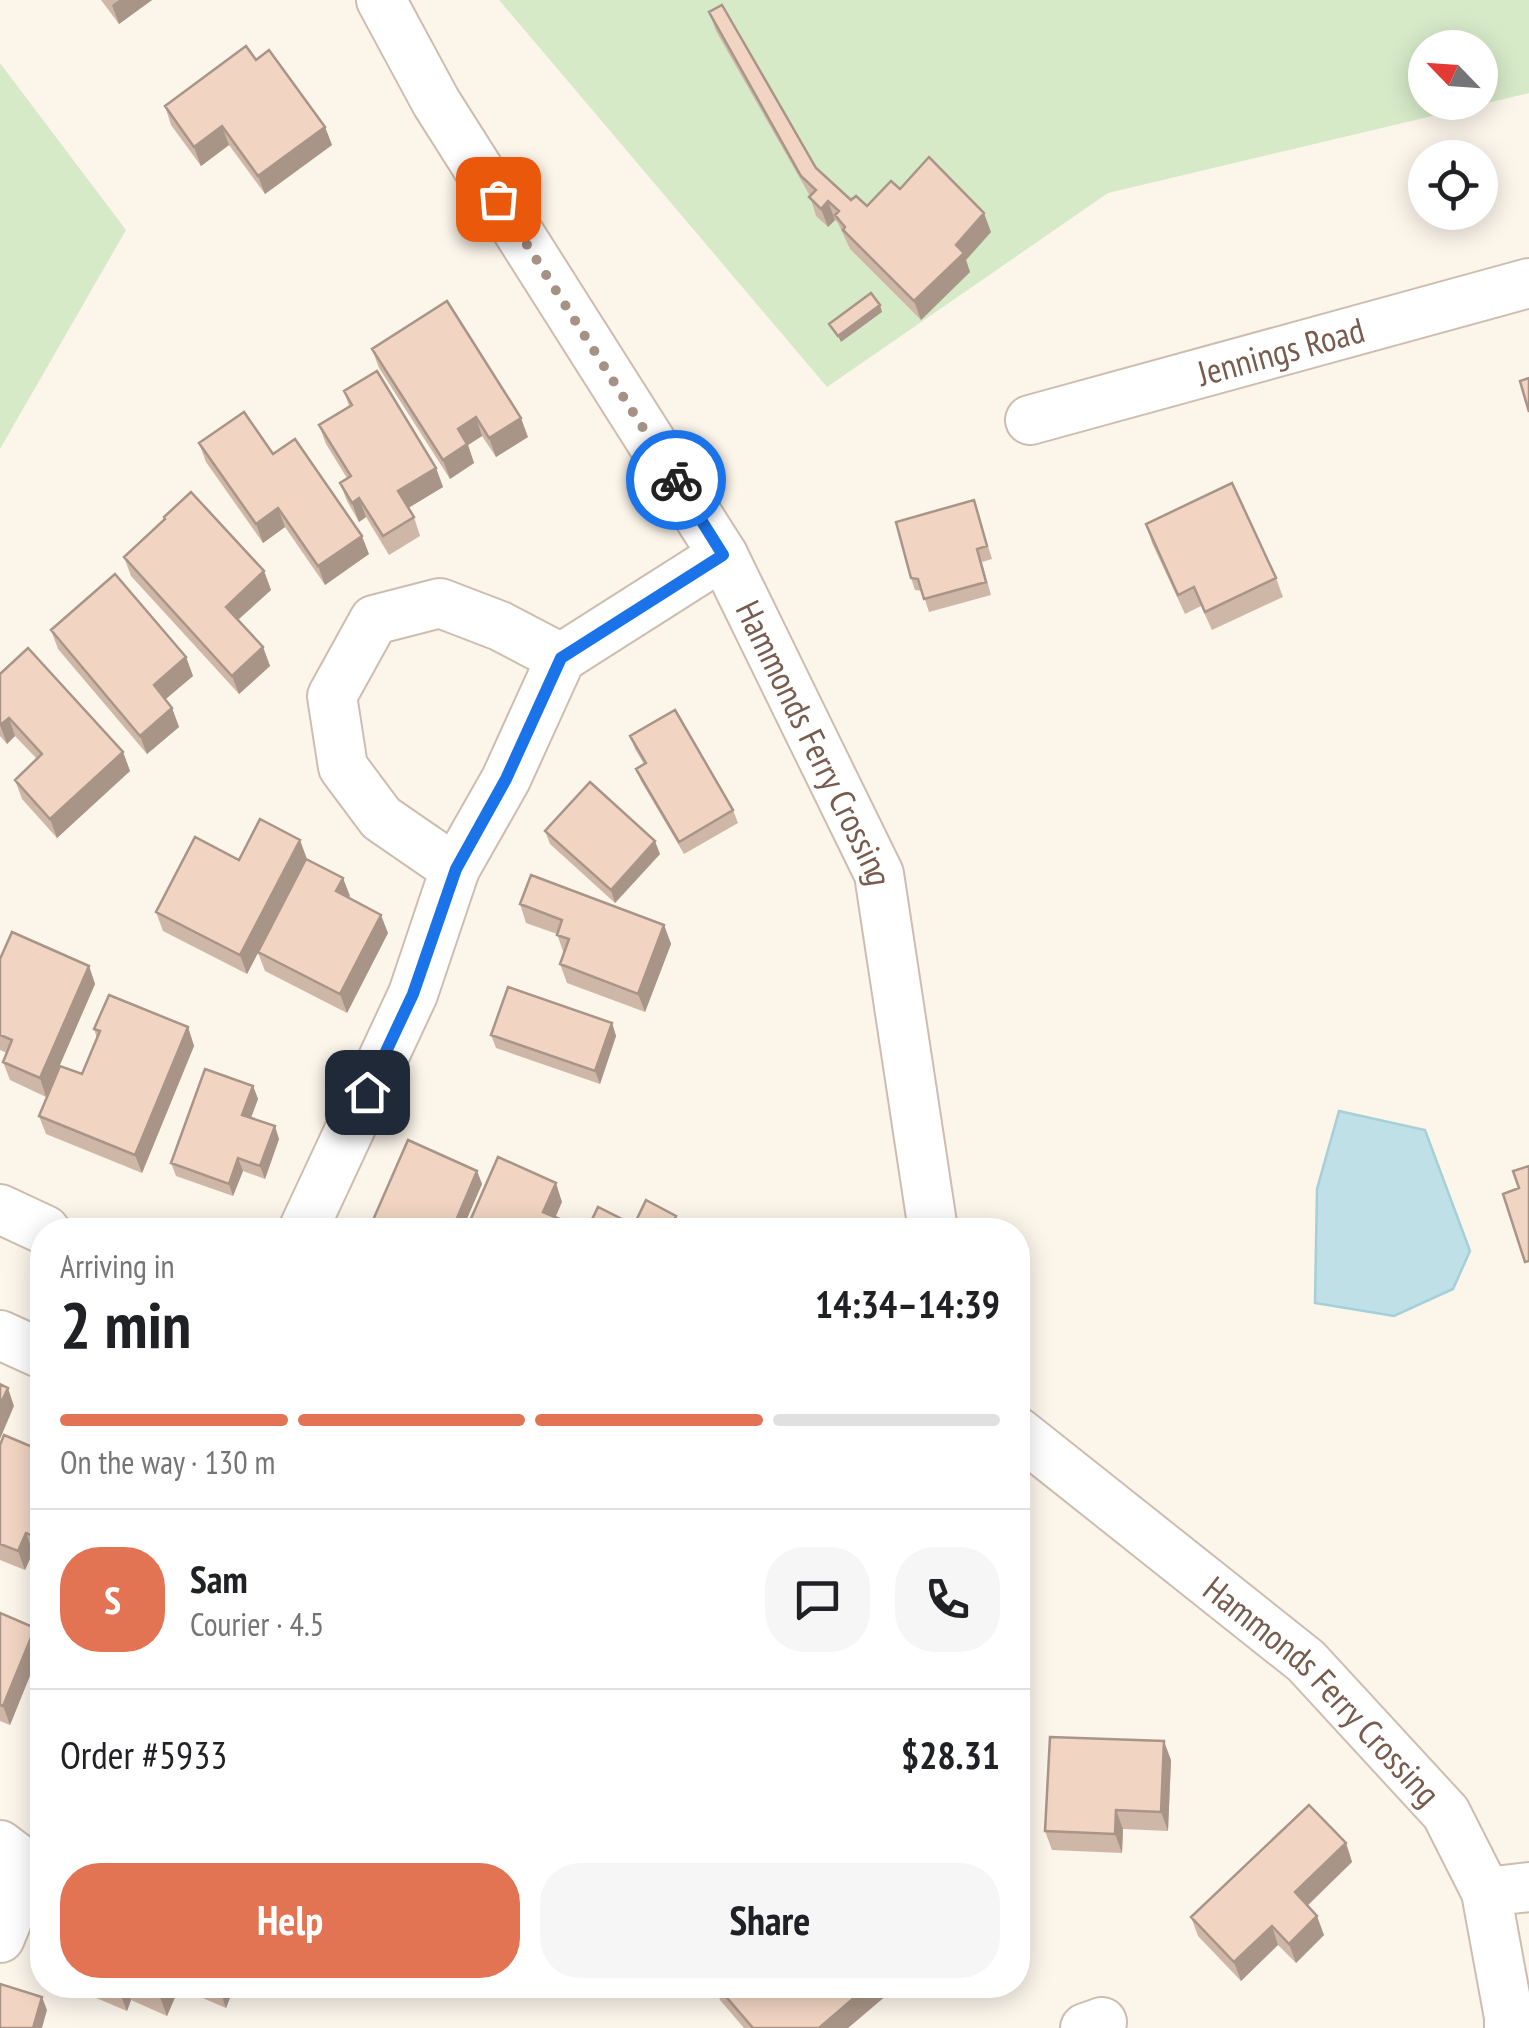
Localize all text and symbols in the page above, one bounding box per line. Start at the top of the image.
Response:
north arrow [1408,30,1498,120]
map controls [1408,30,1498,230]
button: locate [1408,140,1498,230]
pin [456,157,541,242]
icon: bag [471,172,526,227]
street label: Jennings Road [1191,306,1369,396]
courier [626,430,726,530]
icon: bike [649,453,704,508]
street label: Hammonds Ferry Crossing [726,593,903,889]
pin [325,1050,410,1135]
icon: home [340,1065,395,1120]
text: Arriving in [60,1245,175,1287]
text: 14:34–14:39 [815,1279,1000,1328]
text: 2 min [60,1282,191,1366]
text: On the way · 130 m [60,1441,275,1483]
button: chat [765,1547,870,1652]
button: phone [895,1547,1000,1652]
text: Sam [190,1554,248,1603]
street label: Hammonds Ferry Crossing [1194,1566,1451,1815]
text: S [104,1575,121,1624]
text: Courier · 4.5 [190,1603,324,1645]
text: Order #5933 [60,1730,227,1779]
text: $28.31 [901,1730,1000,1779]
button: Help [60,1863,520,1978]
button: Share [540,1863,1000,1978]

